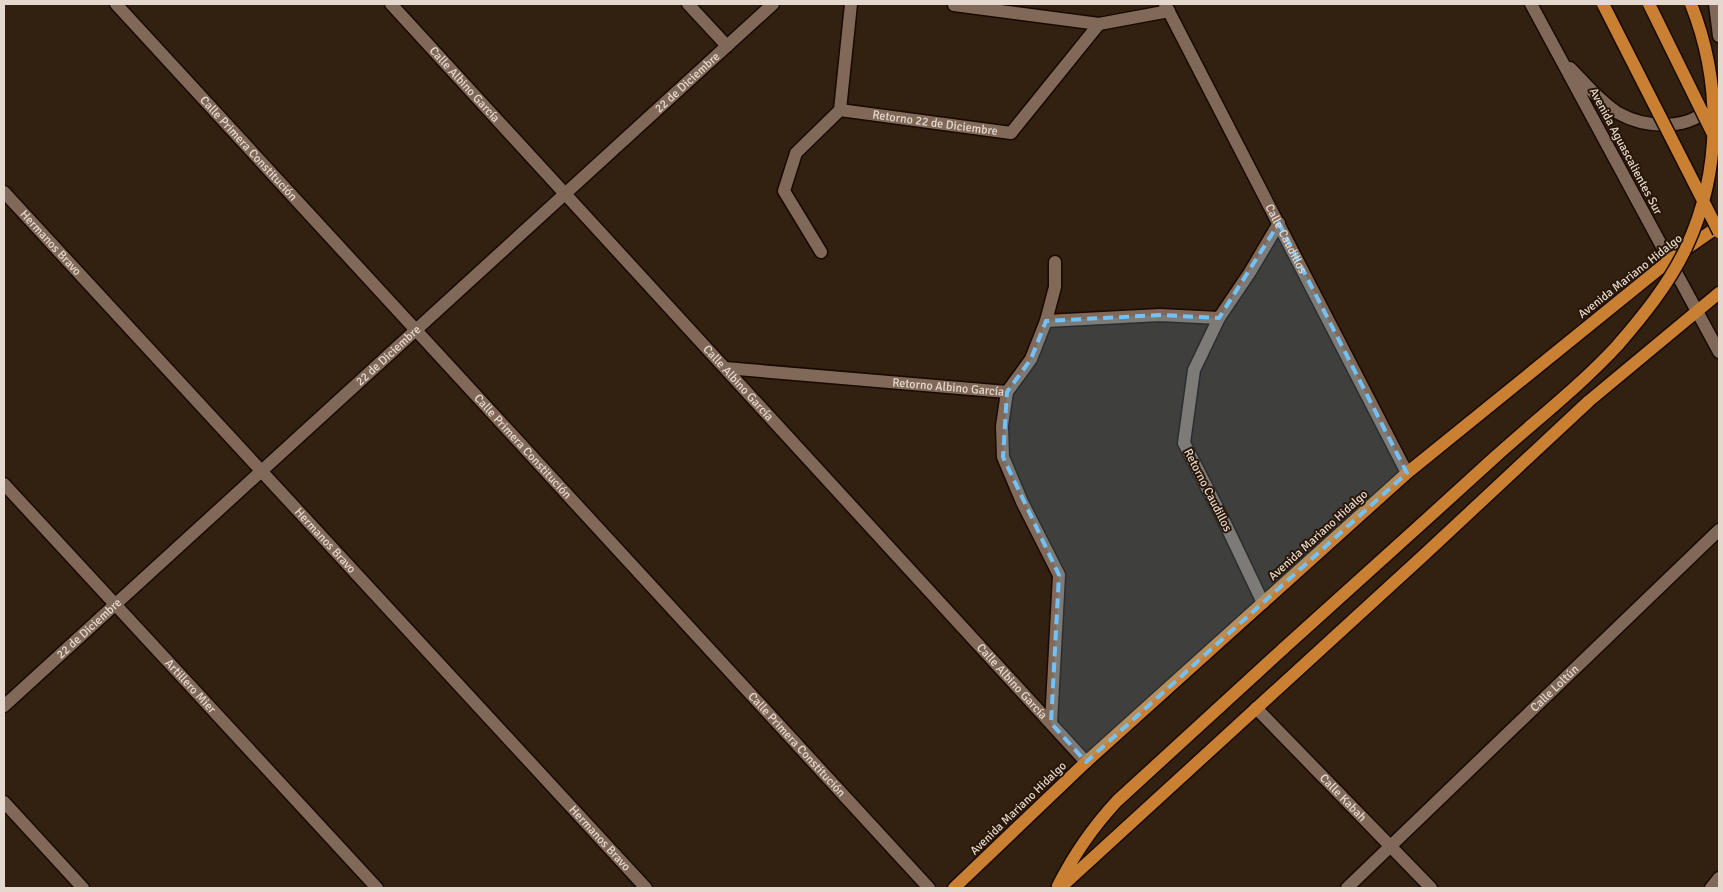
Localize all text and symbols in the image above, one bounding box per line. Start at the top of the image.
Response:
street label: Calle Albino García [426,44,503,126]
street label: 22 de Diciembre [652,49,723,116]
street label: Avenida Aguascalientes Sur [1586,85,1666,218]
street label: Calle Primera Constitución [196,93,300,204]
street label: Retorno 22 de Diciembre [872,107,999,139]
street label: Calle Caudillos [1261,201,1310,276]
street label: Hermanos Bravo [16,207,84,279]
street label: Avenida Mariano Hidalgo [1575,231,1685,322]
street label: 22 de Diciembre [353,322,424,389]
street label: Calle Albino García [699,342,777,424]
street label: Retorno Albino García [892,375,1005,400]
street label: Calle Primera Constitución [470,391,574,502]
street label: Retorno Caudillos [1180,446,1235,534]
street label: Avenida Mariano Hidalgo [1266,487,1371,584]
street label: Hermanos Bravo [291,505,359,577]
street label: 22 de Diciembre [54,595,125,662]
street label: Calle Albino García [973,641,1050,723]
street label: Artillero Mier [161,656,219,717]
street label: Calle Loltún [1527,662,1582,715]
street label: Calle Primera Constitución [745,689,849,800]
street label: Avenida Mariano Hidalgo [967,758,1070,858]
street label: Calle Kabah [1316,771,1369,825]
street label: Hermanos Bravo [566,803,634,874]

